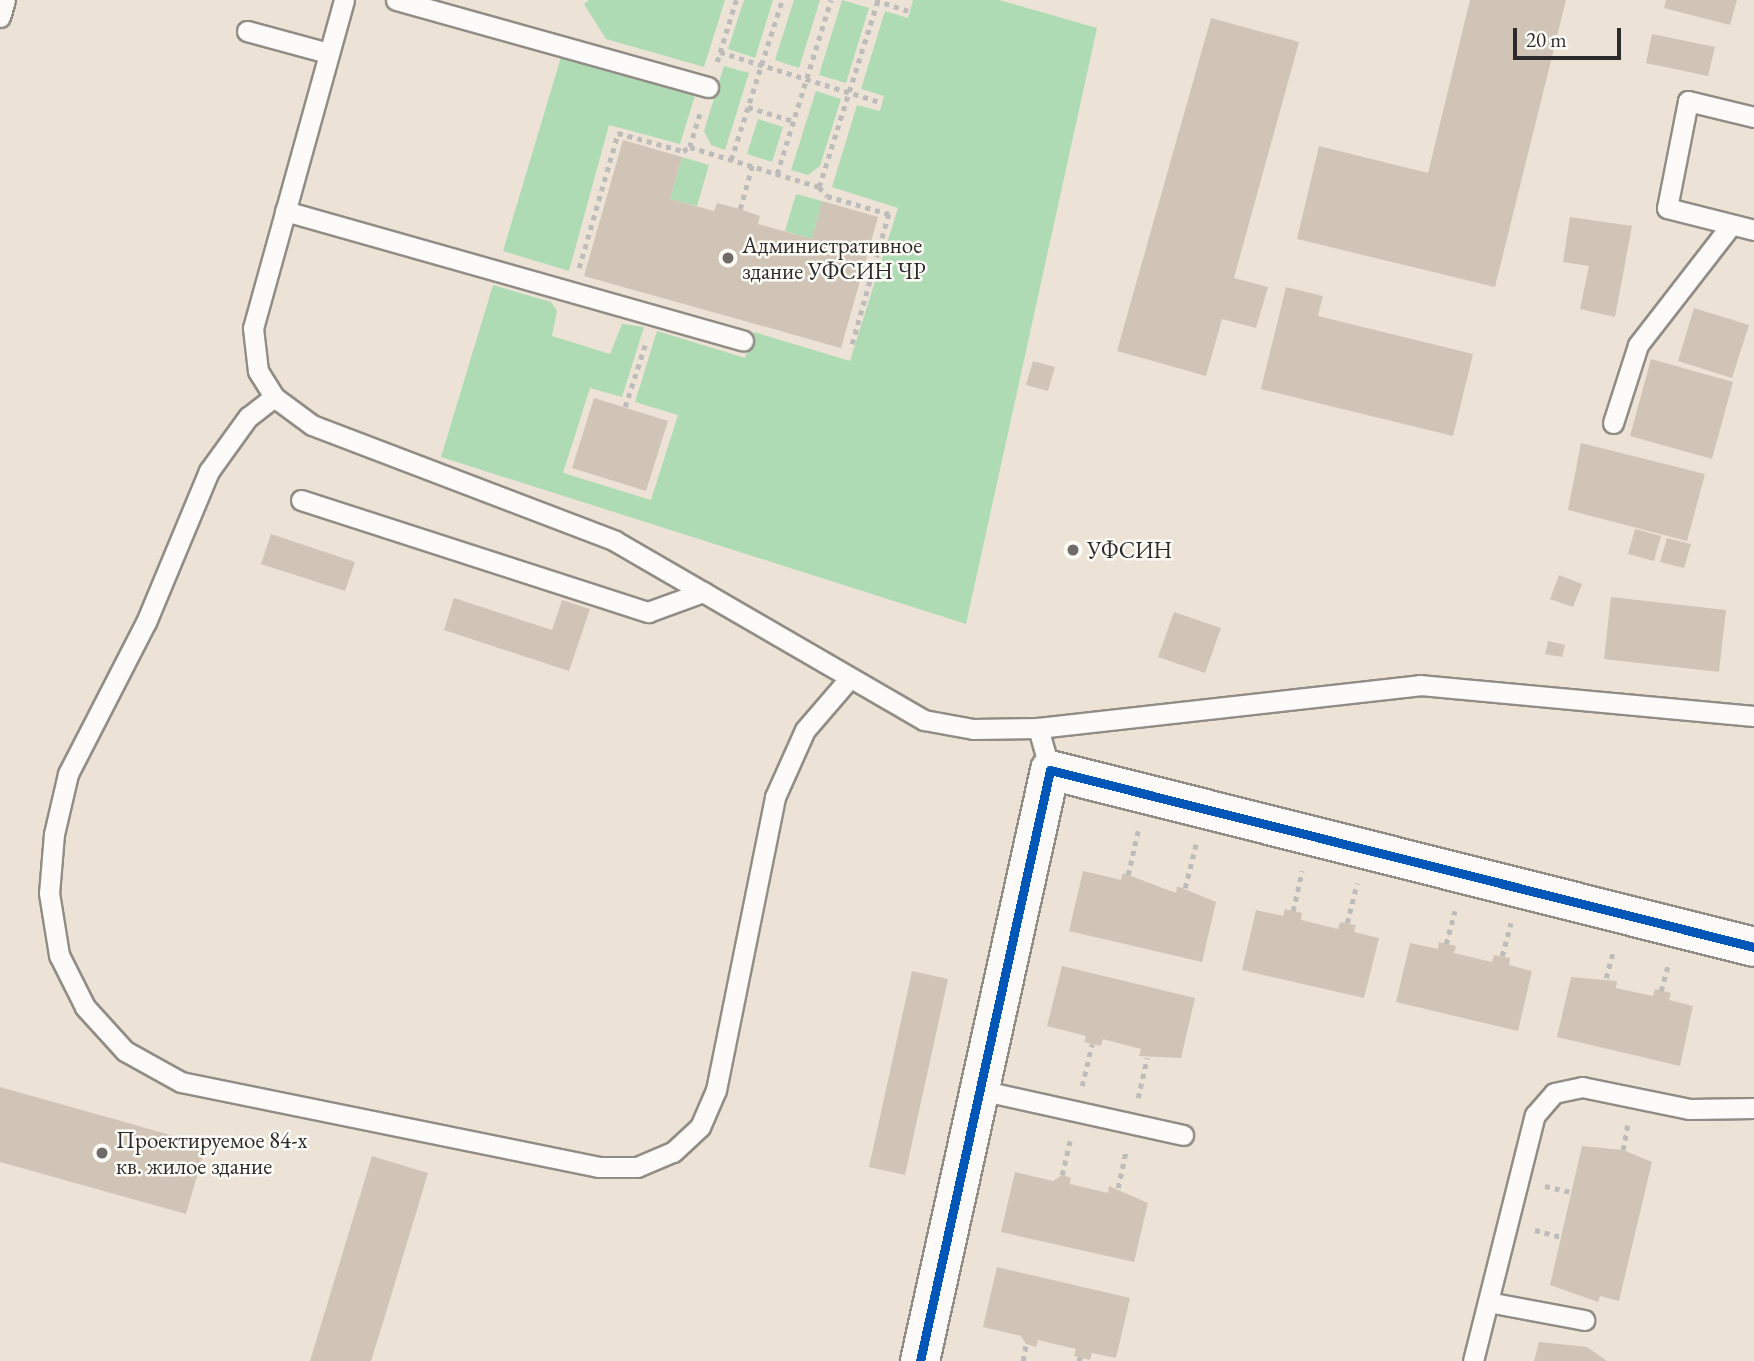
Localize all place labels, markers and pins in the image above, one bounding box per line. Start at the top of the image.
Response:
place label: Административное здание УФСИН ЧР [742,231,926,285]
marker: Административное здание УФСИН ЧР [720,250,736,266]
place label: УФСИН [1087,536,1172,564]
marker: УФСИН [1065,542,1081,558]
place label: Проектируемое 84-х кв. жилое здание [116,1126,307,1180]
marker: Проектируемое 84-х кв. жилое здание [94,1145,110,1161]

